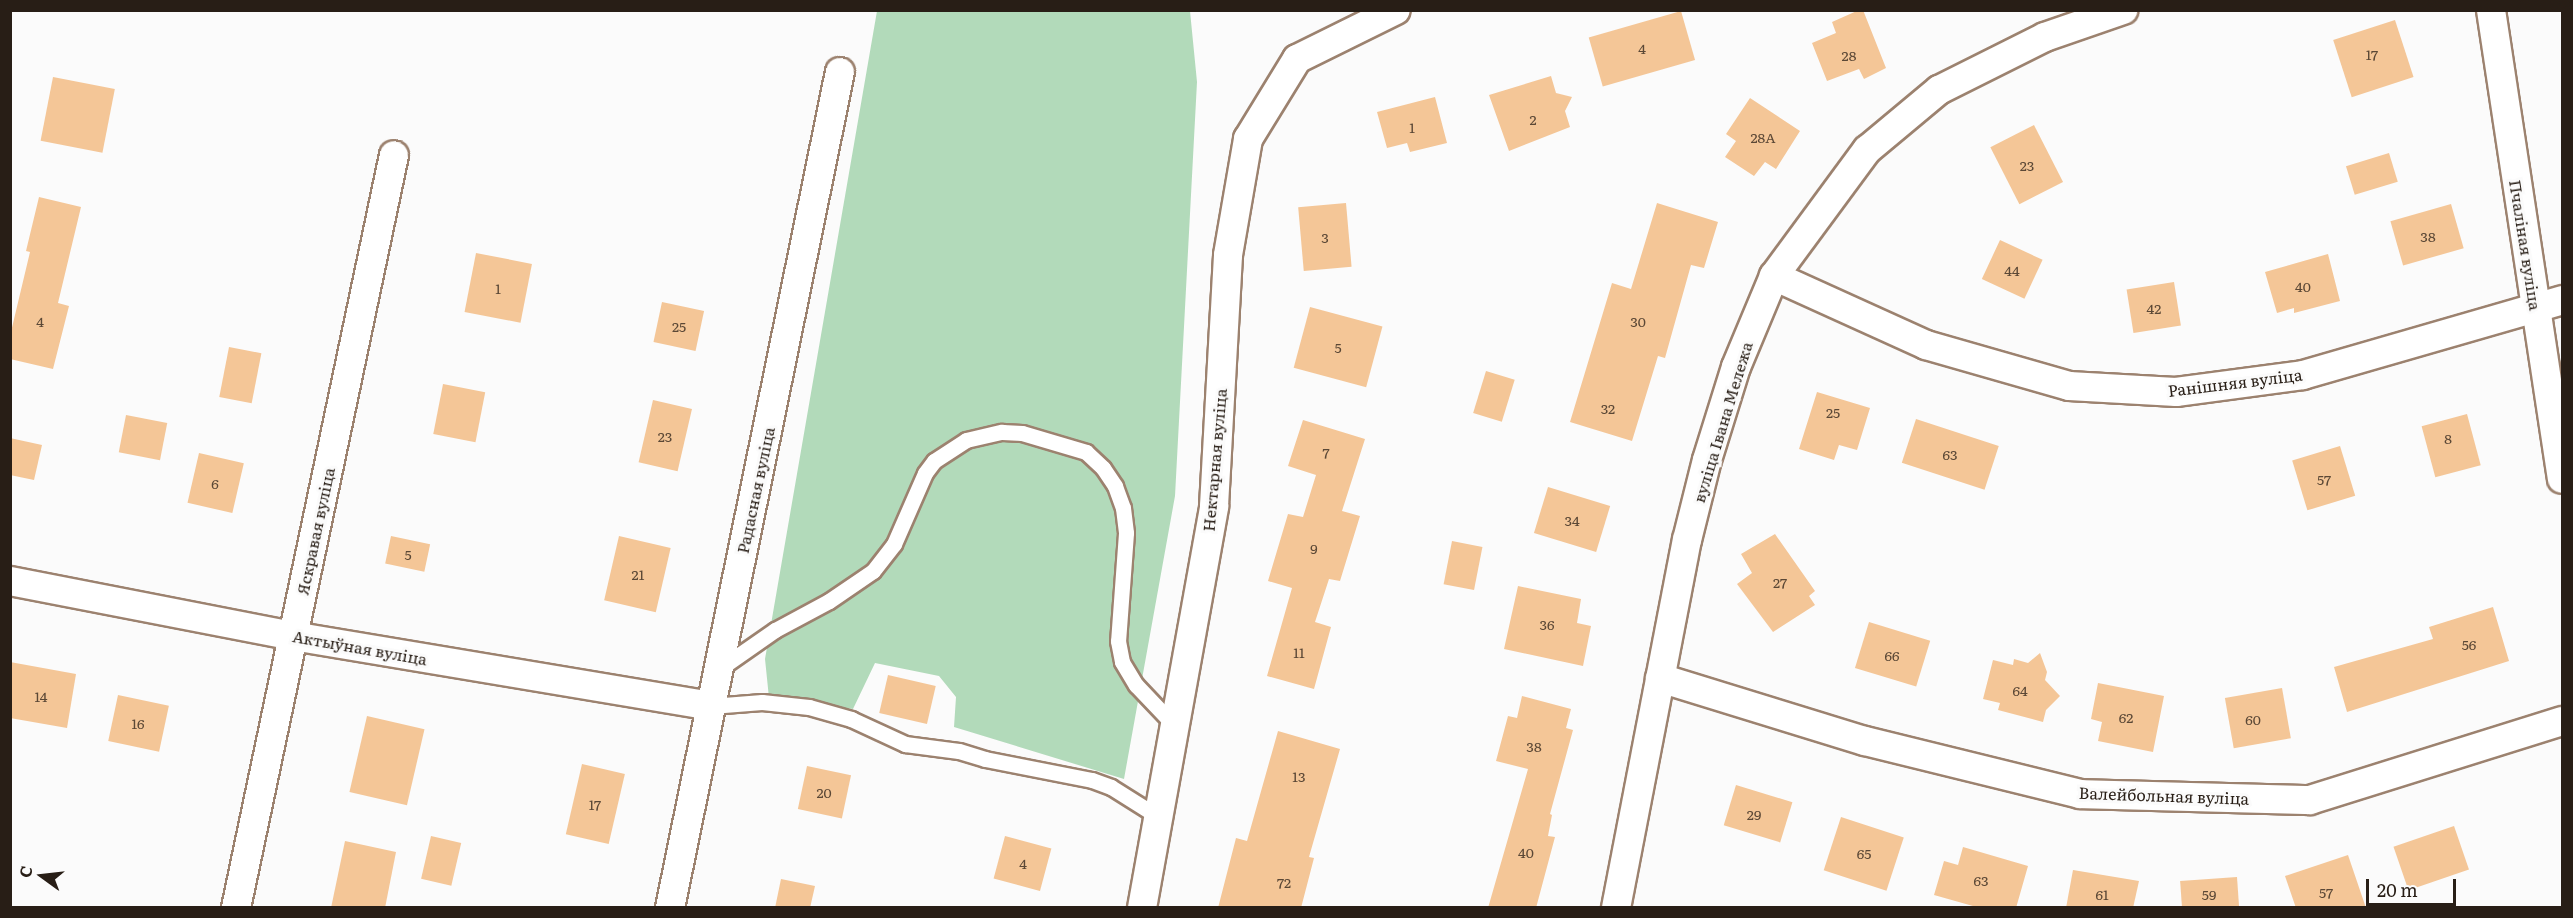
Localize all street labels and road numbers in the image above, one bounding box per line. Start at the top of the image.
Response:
street label: Пчаліная вуліца [2506,178,2546,312]
street label: вуліца Івана Мележа [1688,339,1756,505]
street label: Ранішняя вуліца [2167,364,2303,400]
street label: Нектарная вуліца [1198,388,1230,532]
street label: Радасная вуліца [732,425,778,555]
street label: Яскравая вуліца [292,465,338,597]
street label: Актыўная вуліца [291,626,429,668]
street label: Валейбольная вуліца [2079,782,2249,808]

